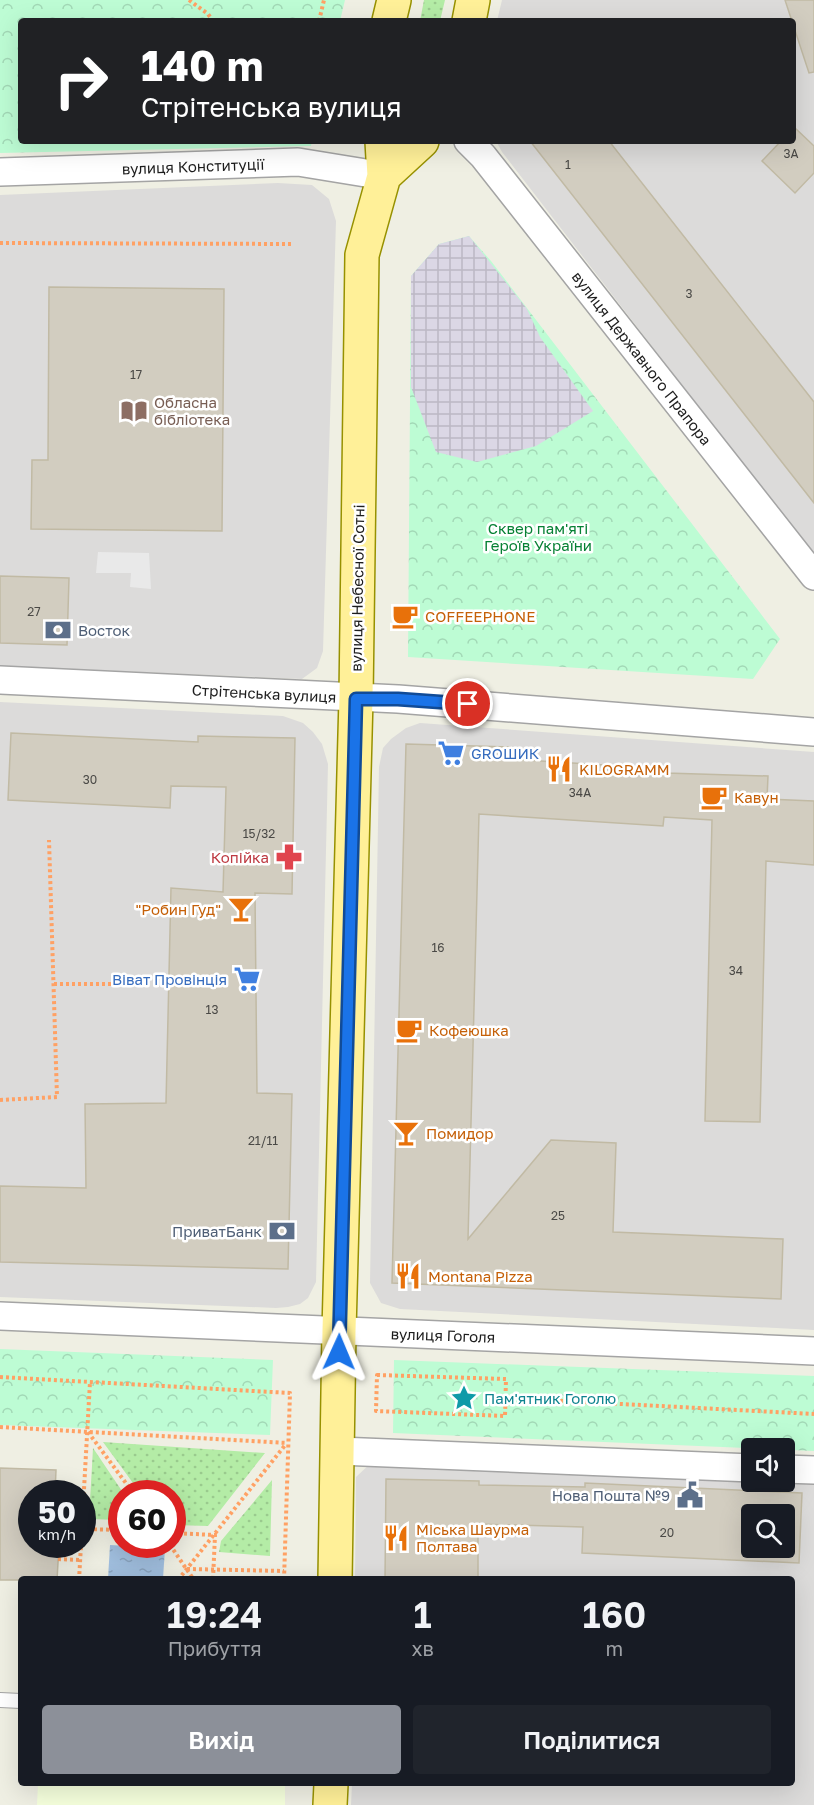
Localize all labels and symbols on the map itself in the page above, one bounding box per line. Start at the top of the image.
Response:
house number: 3А [783,146,799,161]
street label: вулиця Конституції [121,154,266,177]
house number: 1 [565,157,571,172]
street label: вулиця Державного Прапора [569,268,715,448]
house number: 3 [685,286,693,301]
house number: 17 [130,367,142,382]
place label: Обласна бібліотека [154,393,230,428]
library icon: Обласна бібліотека [119,396,149,426]
street label: вулиця Небесної Сотні [347,504,367,672]
park label: Сквер пам'яті Героїв України [484,519,592,554]
cafe icon: COFFEEPHONE [390,601,420,631]
house number: 27 [27,604,41,619]
place label: COFFEEPHONE [425,607,535,625]
bank icon: Восток [43,615,73,645]
place label: Восток [78,621,130,639]
pin [442,678,493,729]
street label: Стрітенська вулиця [191,680,337,706]
supermarket icon: GROШИК [436,738,466,768]
place label: GROШИК [471,744,540,762]
restaurant icon: KILOGRAMM [544,754,574,784]
place label: KILOGRAMM [579,760,670,778]
house number: 30 [83,772,97,787]
cafe icon: Кавун [699,782,729,812]
house number: 34А [569,785,591,800]
place label: Кавун [734,788,779,806]
house number: 15/32 [243,826,275,841]
pharmacy icon: Копійка [274,842,304,872]
place label: Копійка [211,848,269,866]
bar icon: "Робин Гуд" [226,894,256,924]
place label: "Робин Гуд" [135,900,221,918]
house number: 16 [431,940,445,955]
house number: 34 [729,963,743,978]
supermarket icon: Віват Провінція [232,964,262,994]
place label: Віват Провінція [112,970,227,988]
house number: 13 [206,1002,218,1017]
cafe icon: Кофеюшка [394,1015,424,1045]
place label: Кофеюшка [429,1021,509,1039]
bar icon: Помидор [391,1118,421,1148]
place label: Помидор [426,1124,494,1142]
house number: 21/11 [248,1133,278,1148]
house number: 25 [551,1208,565,1223]
bank icon: ПриватБанк [267,1216,297,1246]
place label: ПриватБанк [172,1222,262,1240]
restaurant icon: Montana Pizza [393,1261,423,1291]
place label: Montana Pizza [428,1267,533,1285]
position arrow [307,1320,371,1384]
street label: вулиця Гоголя [390,1324,496,1346]
place icon: Пам'ятник Гоголю [449,1383,479,1413]
place label: Пам'ятник Гоголю [484,1389,616,1407]
speed limit sign: 60 [108,1480,186,1558]
public building icon: Нова Пошта №9 [675,1480,705,1510]
place label: Нова Пошта №9 [552,1486,670,1504]
place label: Міська Шаурма Полтава [416,1520,529,1555]
restaurant icon: Міська Шаурма Полтава [381,1523,411,1553]
house number: 20 [660,1525,674,1540]

